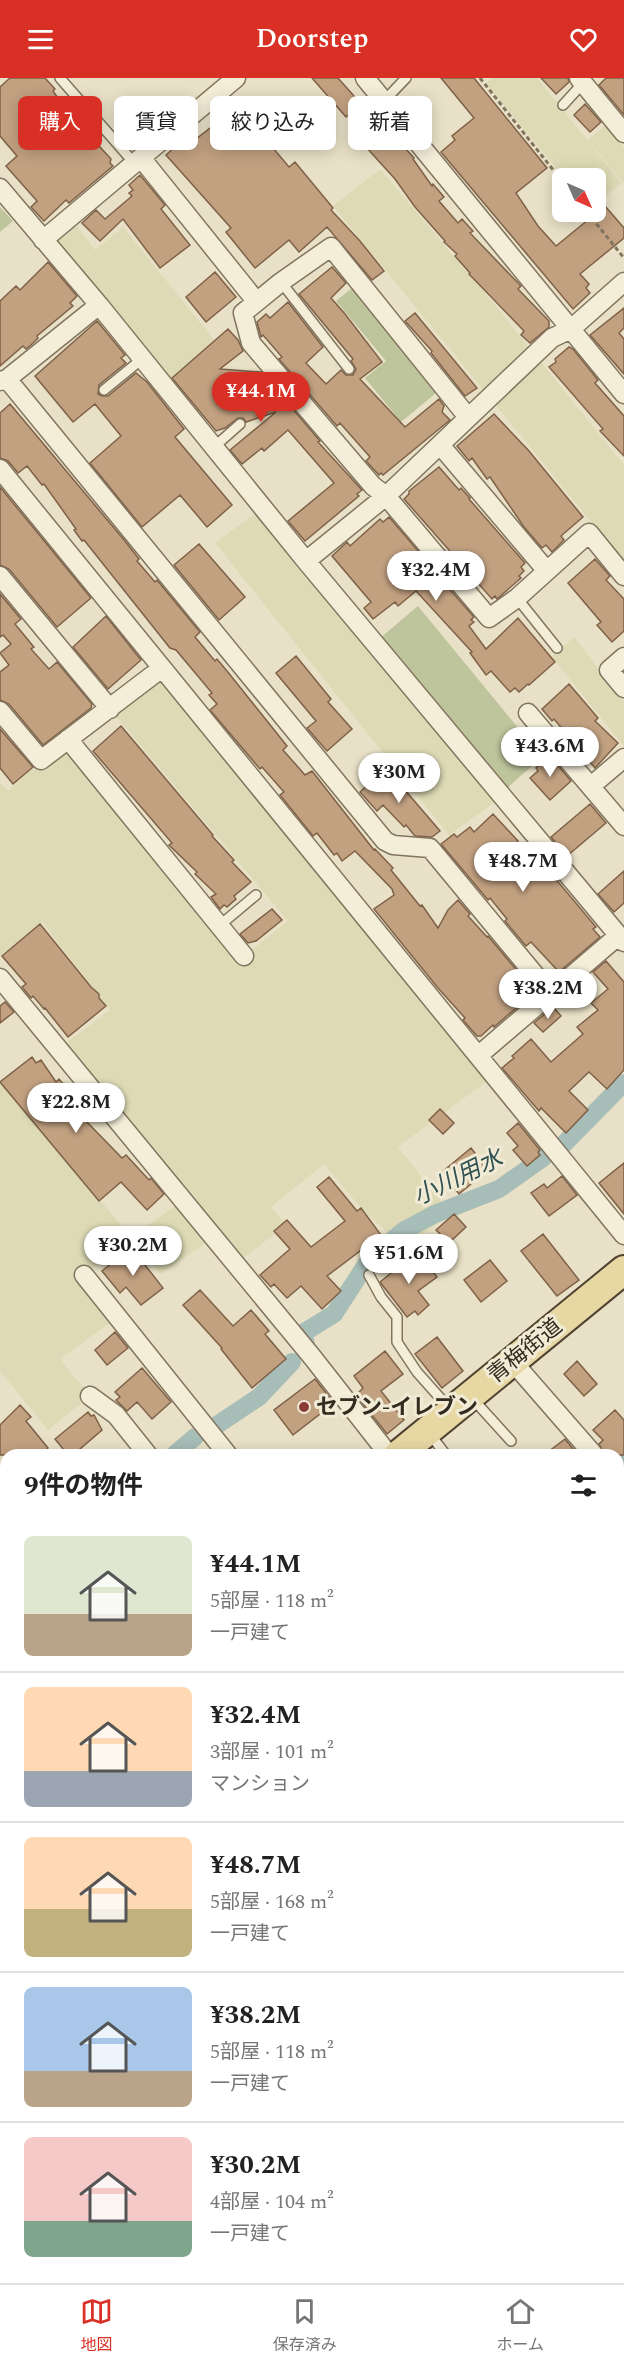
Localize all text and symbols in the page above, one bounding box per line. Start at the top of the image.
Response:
text: Doorstep [256,18,368,60]
icon: menu [24,23,57,56]
icon: heart [567,23,600,56]
chip: 購入 [18,96,102,150]
chip: 賃貸 [114,96,198,150]
chip: 絞り込み [210,96,336,150]
chip: 新着 [348,96,432,150]
north arrow [552,168,606,222]
map controls [552,168,606,222]
pin: ¥44.1M [212,372,310,423]
text: ¥44.1M [226,376,296,406]
pin: ¥32.4M [387,551,485,602]
text: ¥32.4M [401,555,471,585]
pin: ¥43.6M [501,727,599,778]
text: ¥43.6M [515,731,585,761]
pin: ¥30M [363,753,435,804]
text: ¥30M [372,757,426,787]
pin: ¥48.7M [474,842,572,893]
text: ¥48.7M [488,846,558,876]
pin: ¥38.2M [499,969,597,1020]
text: ¥38.2M [513,973,583,1003]
pin: ¥22.8M [27,1083,125,1134]
text: ¥22.8M [41,1087,111,1117]
water label: 小川用水 [407,1139,512,1215]
pin: ¥30.2M [84,1226,182,1277]
text: ¥30.2M [98,1230,168,1260]
pin: ¥51.6M [360,1234,458,1285]
text: ¥51.6M [374,1238,444,1268]
street label: 青梅街道 [480,1310,570,1392]
place label: セブン-イレブン [316,1391,478,1424]
marker: セブン-イレブン [297,1400,311,1414]
text: 9件の物件 [24,1466,143,1506]
icon: filters [567,1469,600,1502]
text: ¥44.1M [210,1544,301,1584]
icon: home [72,1560,144,1632]
text: 5部屋 · 118 m² [210,1586,334,1616]
text: 一戸建て [210,1618,290,1648]
text: ¥32.4M [210,1695,301,1735]
icon: home [72,1711,144,1783]
text: 3部屋 · 101 m² [210,1737,334,1767]
text: マンション [210,1769,310,1799]
text: ¥48.7M [210,1845,301,1885]
icon: home [72,1861,144,1933]
text: 5部屋 · 168 m² [210,1887,334,1917]
text: 一戸建て [210,1919,290,1949]
text: ¥38.2M [210,1995,301,2035]
icon: home [72,2011,144,2083]
text: 5部屋 · 118 m² [210,2037,334,2067]
text: 一戸建て [210,2069,290,2099]
text: ¥30.2M [210,2145,301,2185]
icon: home [72,2161,144,2233]
text: 4部屋 · 104 m² [210,2187,334,2217]
text: 一戸建て [210,2219,290,2249]
tab: 地図 [80,2295,113,2357]
tab: 保存済み [273,2295,337,2357]
tab: ホーム [497,2295,544,2357]

